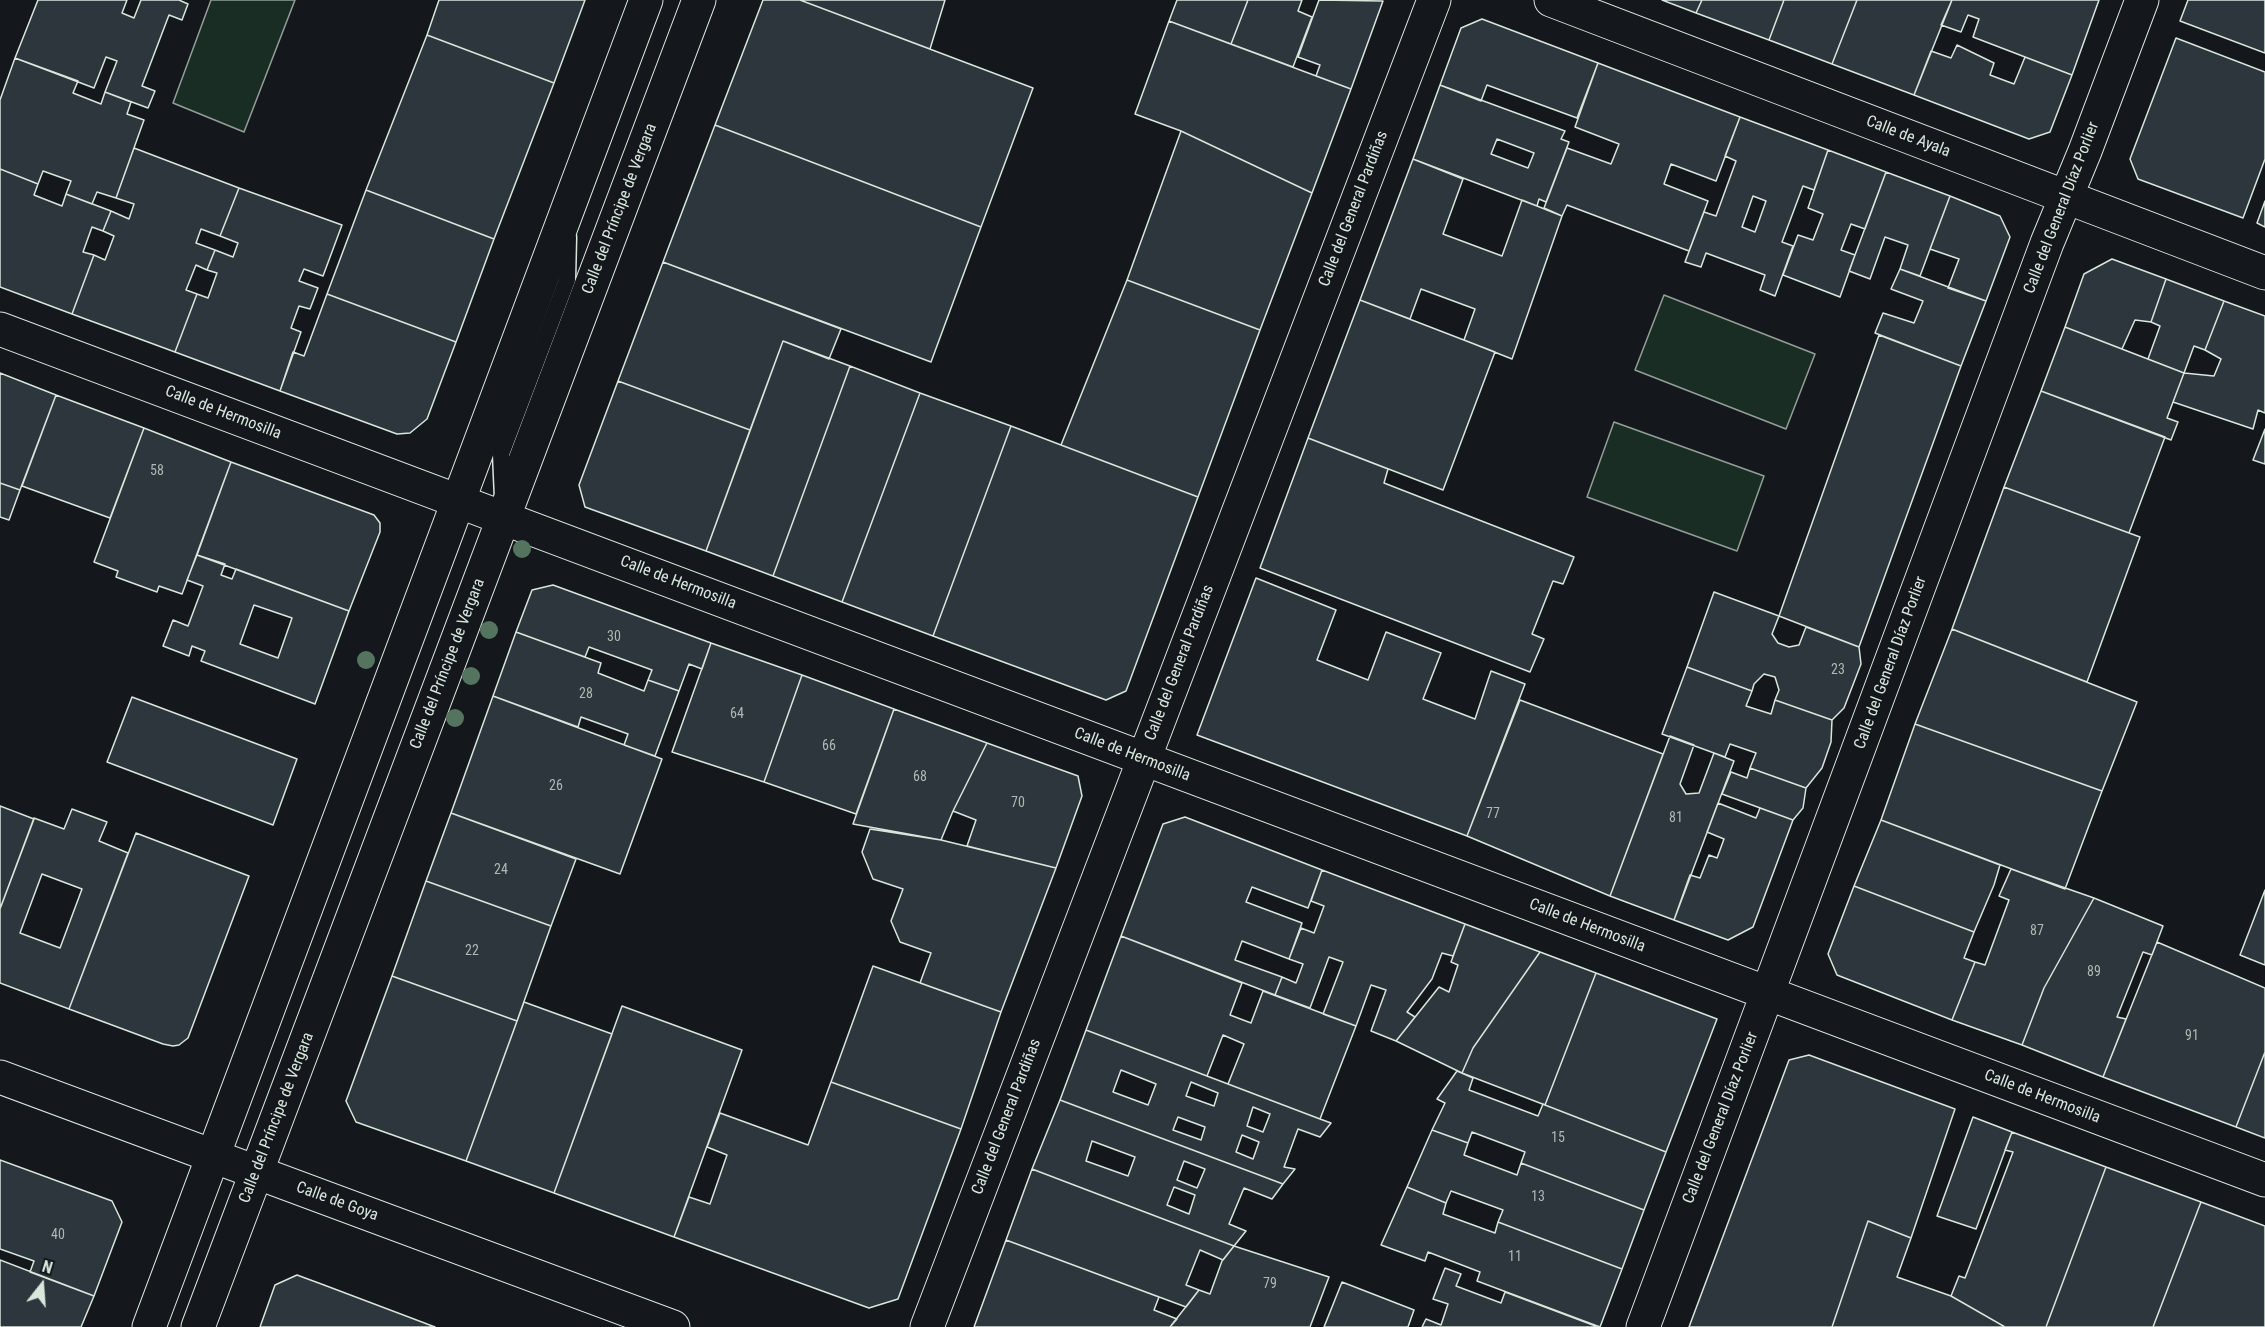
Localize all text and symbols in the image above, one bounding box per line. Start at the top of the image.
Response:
street label: Calle de Ayala [1863,112,1953,162]
street label: Calle del General Díaz Porlier [2020,119,2104,297]
street label: Calle del Príncipe de Vergara [579,121,661,297]
street label: Calle del General Pardiñas [1315,128,1393,290]
street label: Calle de Hermosilla [162,382,284,444]
house number: 58 [150,463,164,479]
street label: Calle de Hermosilla [617,552,739,614]
street label: Calle del General Díaz Porlier [1851,574,1931,752]
street label: Calle del Príncipe de Vergara [407,576,489,752]
street label: Calle del General Pardiñas [1141,582,1219,744]
house number: 30 [607,629,621,645]
house number: 23 [1831,662,1845,678]
house number: 28 [579,686,593,702]
house number: 64 [730,706,744,722]
street label: Calle de Hermosilla [1071,724,1193,786]
house number: 66 [822,738,836,754]
house number: 68 [913,769,927,785]
house number: 26 [549,778,563,794]
house number: 70 [1011,795,1025,811]
house number: 77 [1486,806,1500,822]
house number: 81 [1669,810,1683,826]
house number: 24 [494,862,508,878]
street label: Calle de Hermosilla [1526,895,1648,957]
house number: 87 [2030,923,2044,939]
house number: 22 [465,943,479,959]
house number: 89 [2087,964,2101,980]
house number: 91 [2185,1028,2199,1044]
street label: Calle del General Díaz Porlier [1679,1029,1763,1207]
street label: Calle del Príncipe de Vergara [236,1030,318,1206]
street label: Calle del General Pardiñas [968,1036,1046,1198]
street label: Calle de Hermosilla [1981,1066,2103,1128]
house number: 15 [1551,1130,1565,1146]
street label: Calle de Goya [293,1178,381,1226]
house number: 13 [1531,1189,1545,1205]
house number: 40 [51,1227,65,1243]
house number: 11 [1508,1249,1522,1265]
north arrow [12,1255,72,1315]
text: N [40,1257,55,1278]
house number: 79 [1263,1276,1277,1292]

